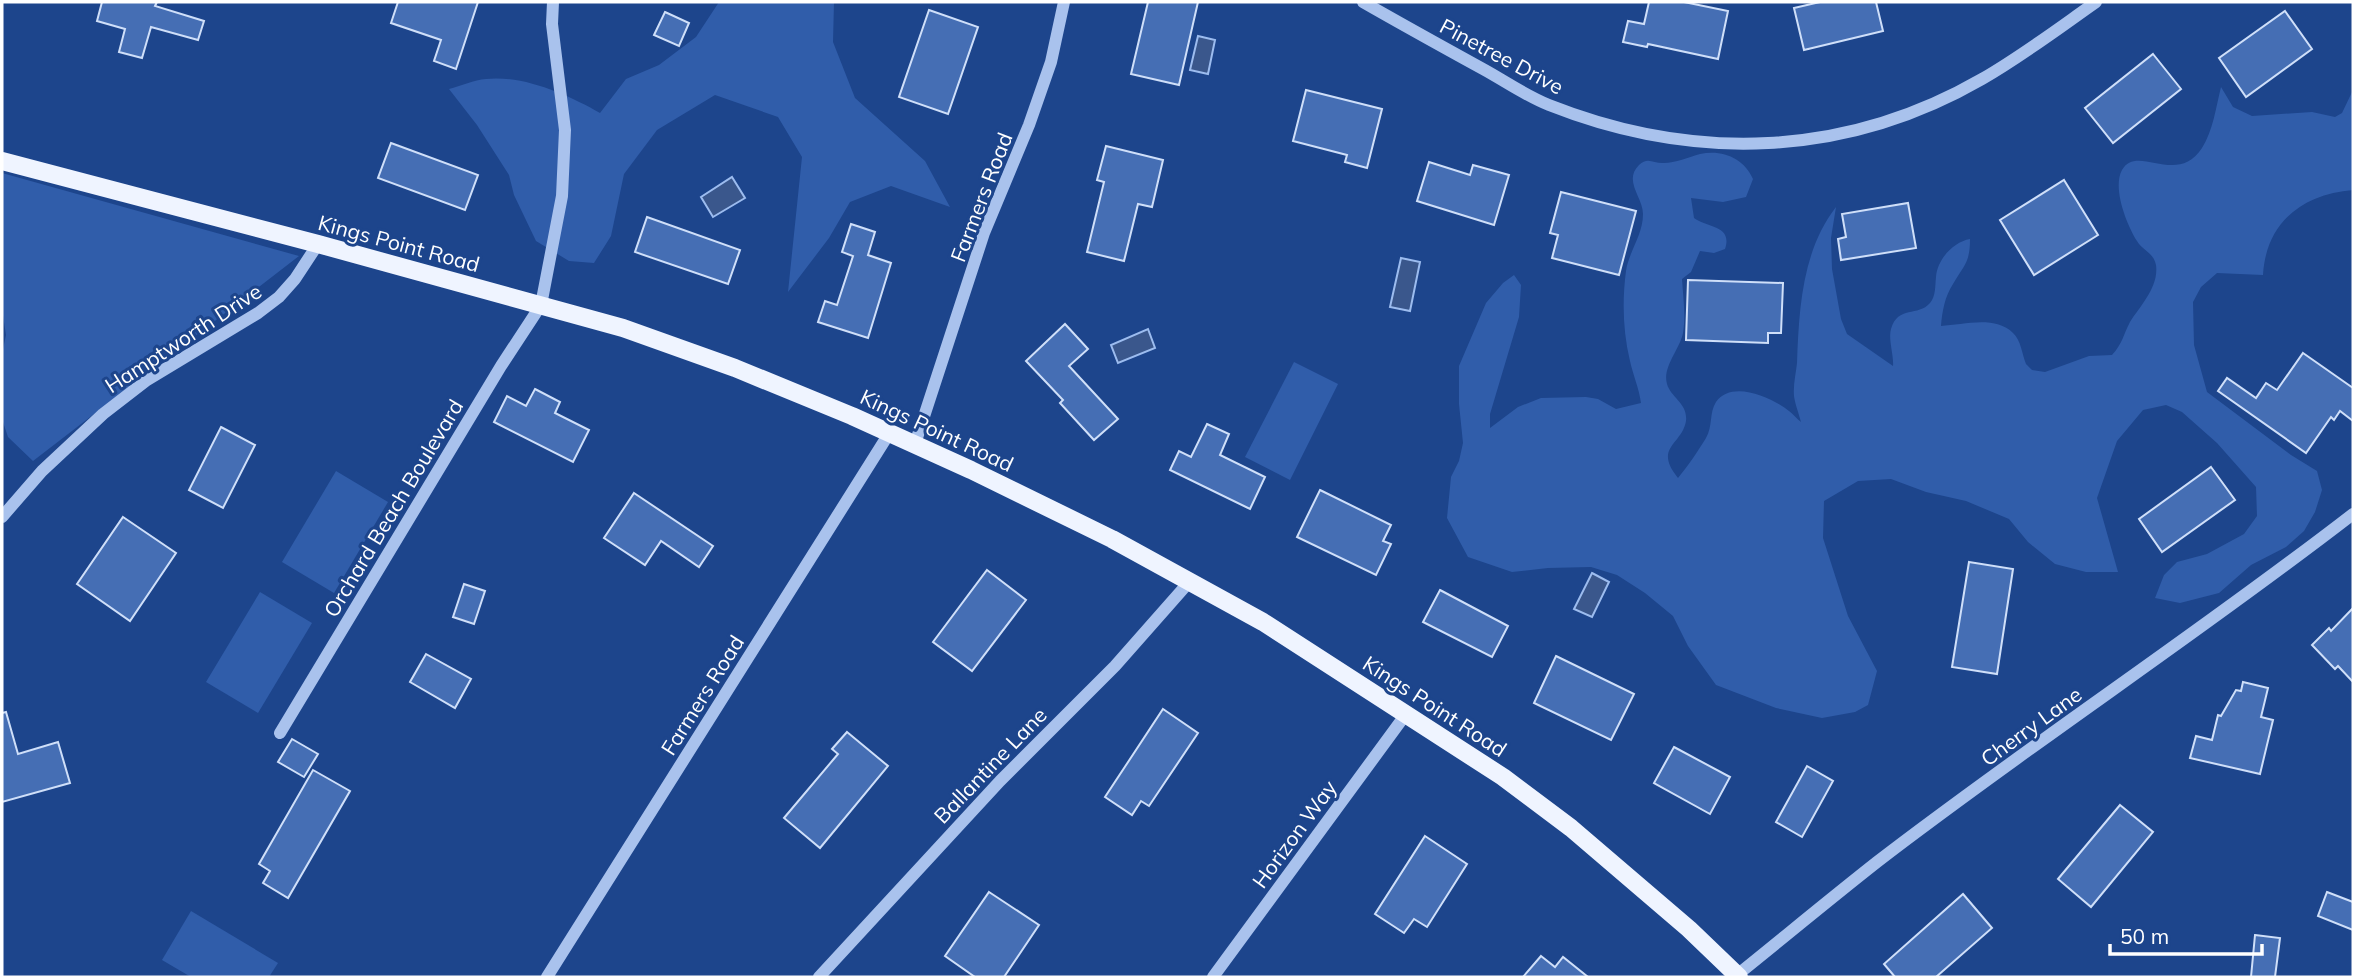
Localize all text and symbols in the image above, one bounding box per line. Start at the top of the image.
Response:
street label: Pinetree Drive [1436,13,1568,99]
street label: Farmers Road [944,129,1018,265]
street label: Kings Point Road [315,209,483,277]
street label: Hamptworth Drive [100,278,266,398]
street label: Kings Point Road [856,383,1018,477]
street label: Orchard Beach Boulevard [318,394,468,622]
street label: Farmers Road [655,630,749,760]
street label: Kings Point Road [1358,650,1512,762]
street label: Cherry Lane [1975,681,2087,771]
street label: Ballantine Lane [928,702,1052,828]
street label: Horizon Way [1246,775,1342,893]
scale bar [2110,912,2262,956]
text: 50 m [2120,923,2169,949]

